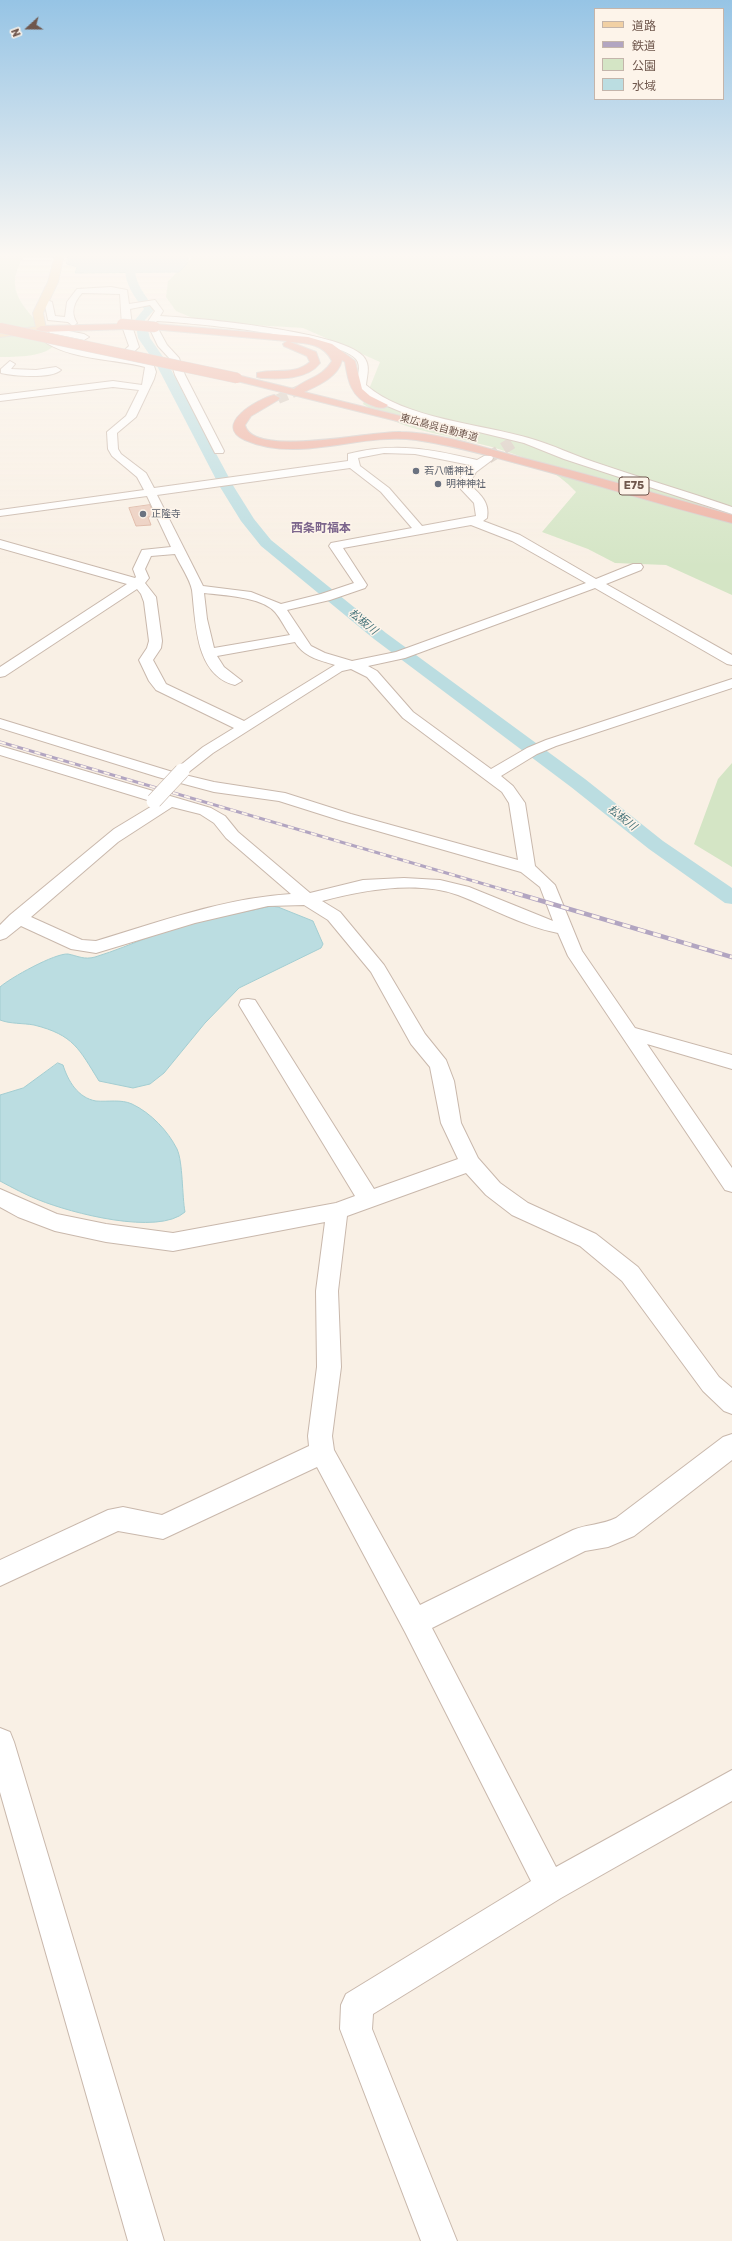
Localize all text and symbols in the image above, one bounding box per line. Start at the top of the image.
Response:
north arrow [8,8,48,48]
legend [594,8,724,100]
text: 道路 [632,19,656,33]
text: N [9,26,24,39]
text: 鉄道 [632,39,656,53]
text: 公園 [632,59,656,73]
text: 水域 [632,79,656,93]
street label: 東広島呉自動車道 [399,412,479,444]
place label: 若八幡神社 [424,465,474,477]
marker: 若八幡神社 [411,466,421,476]
road number: E75 [619,477,649,495]
place label: 明神神社 [446,478,486,490]
marker: 明神神社 [433,479,443,489]
place label: 正隆寺 [151,508,181,520]
marker: 正隆寺 [138,509,148,519]
district label: 西条町福本 [291,522,351,536]
water label: 松板川 [346,606,380,638]
water label: 松板川 [605,803,639,833]

